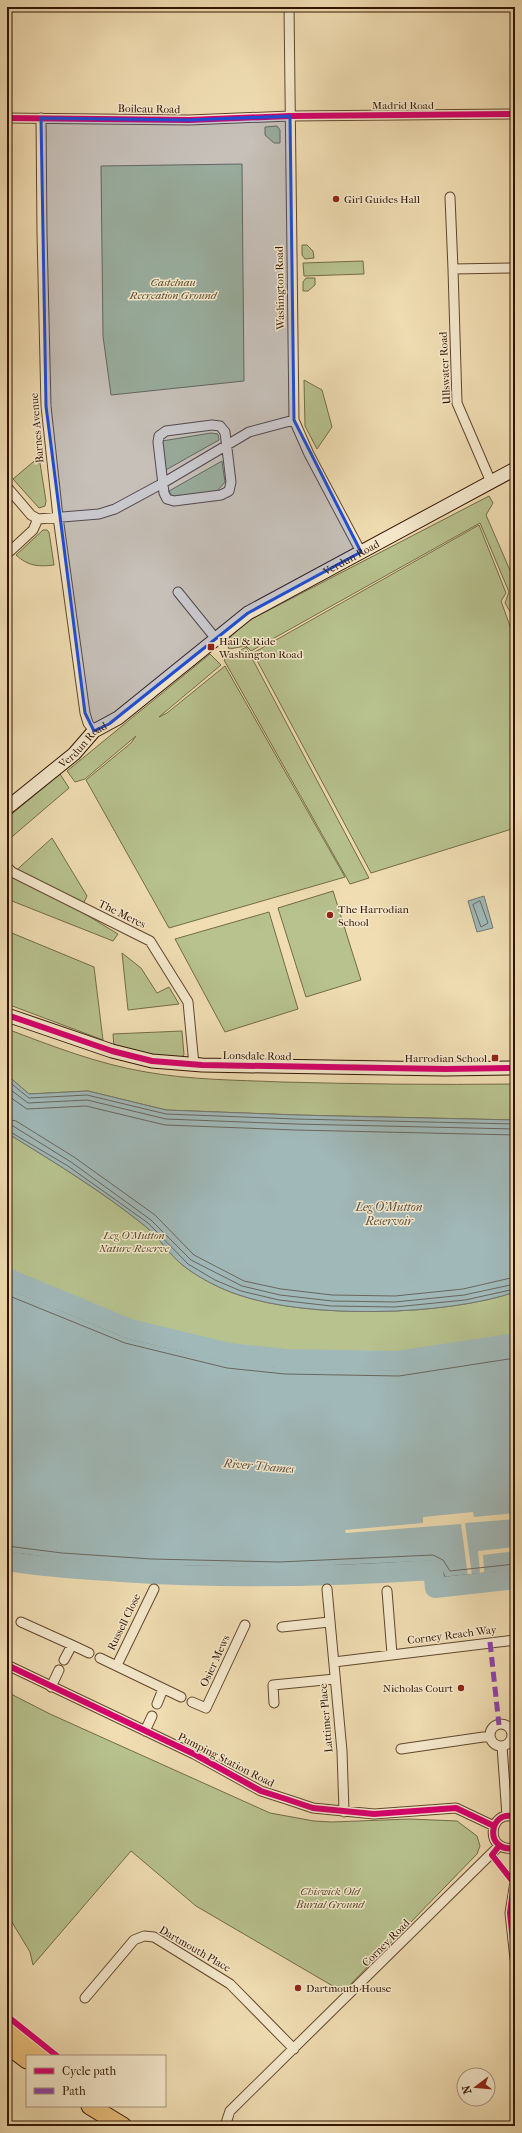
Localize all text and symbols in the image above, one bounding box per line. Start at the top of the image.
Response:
street label: Madrid Road [372,99,435,112]
street label: Boileau Road [118,102,181,116]
place label: Girl Guides Hall [344,193,420,206]
marker: Girl Guides Hall [331,194,341,204]
street label: Washington Road [273,245,287,331]
park label: Castelnau Recreation Ground [129,276,218,302]
street label: Ullswater Road [437,330,453,405]
street label: Barnes Avenue [27,392,47,464]
street label: Verdun Road [320,537,382,578]
place label: Hail & Ride Washington Road [218,635,304,661]
marker: Hail & Ride Washington Road [206,642,216,652]
street label: Verdun Road [55,718,110,771]
street label: The Meres [96,897,148,931]
place label: The Harrodian School [338,903,410,929]
marker: The Harrodian School [325,910,335,920]
street label: Lonsdale Road [222,1049,293,1063]
place label: Harrodian School [405,1052,487,1065]
marker: Harrodian School [490,1053,500,1063]
water label: Leg O'Mutton Reservoir [354,1200,423,1228]
park label: Leg O'Mutton Nature Reserve [98,1229,170,1255]
water label: River Thames [222,1456,295,1476]
street label: Russell Close [105,1591,144,1652]
street label: Corney Reach Way [407,1623,499,1647]
street label: Osier Mews [197,1633,233,1689]
street label: Lattimer Place [316,1682,336,1753]
place label: Nicholas Court [383,1682,453,1695]
marker: Nicholas Court [456,1683,466,1693]
street label: Pumping Station Road [176,1730,277,1790]
park label: Chiswick Old Burial Ground [295,1885,365,1911]
street label: Corney Road [360,1916,413,1969]
street label: Dartmouth Place [157,1923,234,1975]
place label: Dartmouth House [306,1982,392,1995]
marker: Dartmouth House [293,1983,303,1993]
legend [26,2055,166,2107]
text: Cycle path [62,2064,117,2078]
north arrow [456,2067,496,2107]
text: N [459,2083,474,2095]
text: Path [62,2084,86,2098]

